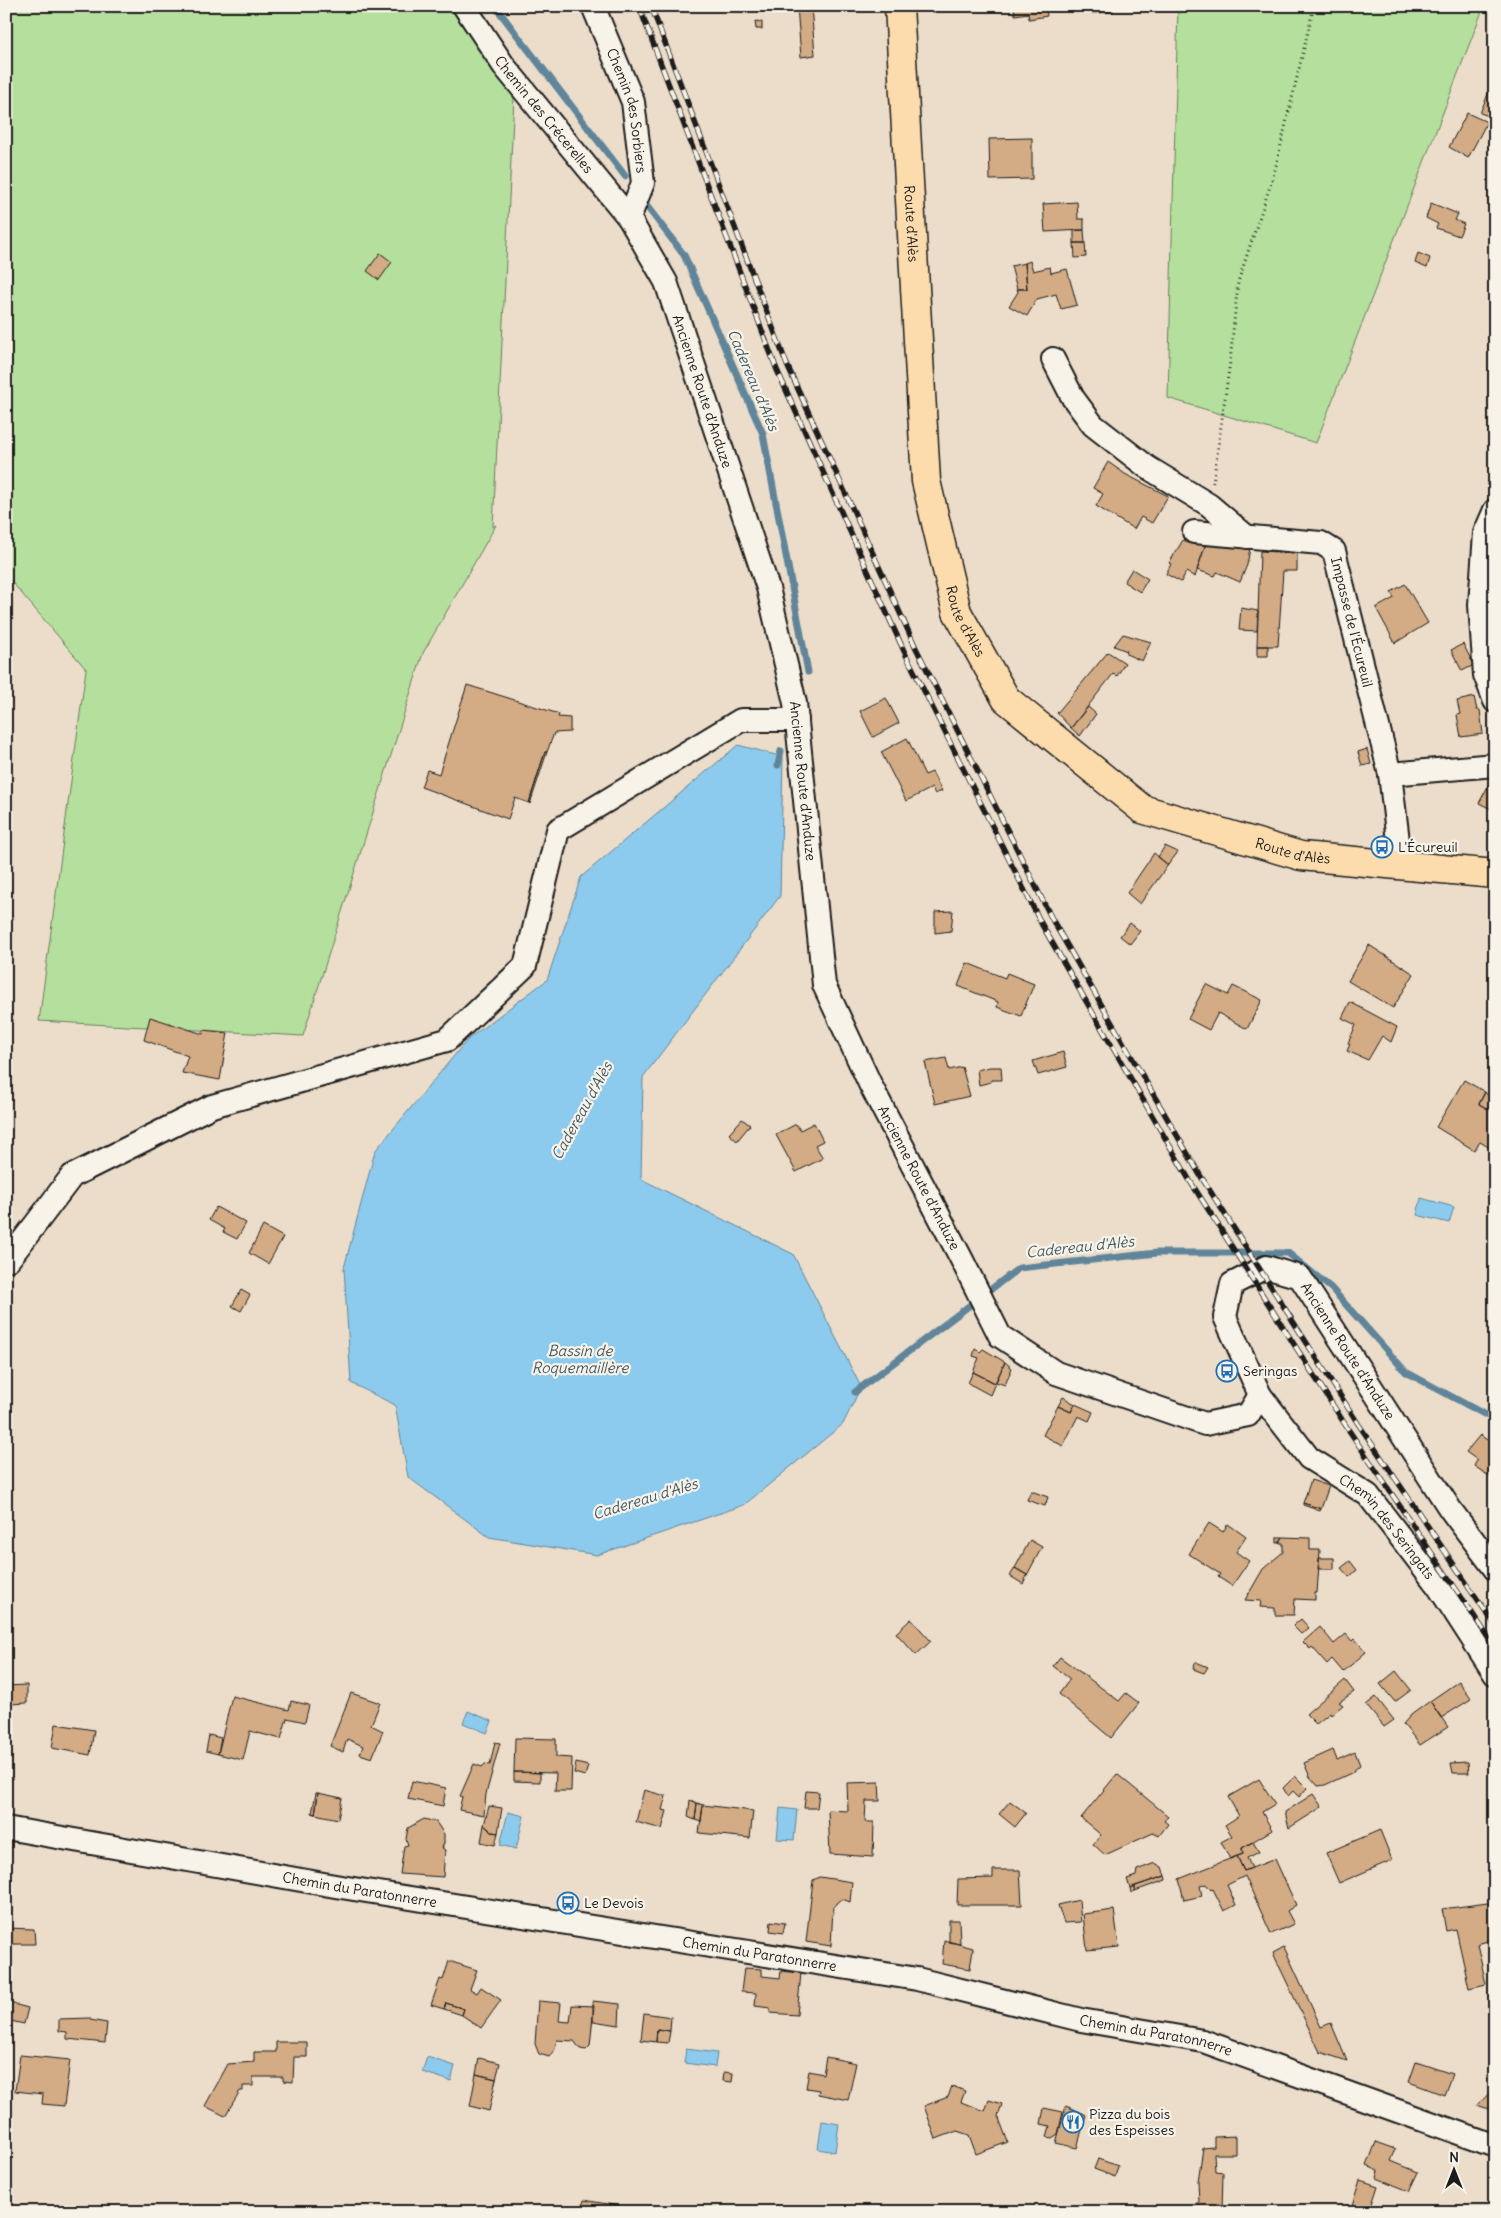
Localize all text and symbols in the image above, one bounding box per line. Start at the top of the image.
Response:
street label: Chemin des Sorbiers [603,45,651,174]
street label: Chemin des Crécerelles [491,52,597,177]
street label: Route d'Alès [900,185,923,262]
street label: Ancienne Route d'Anduze [669,312,736,470]
water label: Cadereau d'Alès [723,326,784,435]
street label: Impasse de l'Écureuil [1327,555,1377,689]
street label: Route d'Alès [942,584,989,660]
street label: Ancienne Route d'Anduze [786,700,820,862]
street label: Route d'Alès [1253,834,1331,868]
bus stop icon: L'Écureuil [1370,835,1394,859]
place label: L'Écureuil [1398,838,1458,856]
water label: Cadereau d'Alès [547,1058,617,1163]
street label: Ancienne Route d'Anduze [874,1103,964,1253]
water label: Cadereau d'Alès [1025,1231,1136,1262]
street label: Ancienne Route d'Anduze [1297,1279,1399,1423]
water label: Bassin de Roquemaillère [532,1341,629,1377]
bus stop icon: Seringas [1215,1359,1239,1383]
place label: Seringas [1243,1362,1297,1380]
street label: Chemin des Seringats [1336,1470,1438,1583]
water label: Cadereau d'Alès [590,1473,701,1523]
street label: Chemin du Paratonnerre [281,1868,438,1911]
bus stop icon: Le Devois [556,1891,580,1915]
place label: Le Devois [584,1894,644,1912]
street label: Chemin du Paratonnerre [681,1933,838,1975]
street label: Chemin du Paratonnerre [1078,2011,1235,2060]
place label: Pizza du bois des Espeisses [1089,2105,1174,2139]
restaurant icon: Pizza du bois des Espeisses [1061,2110,1085,2134]
north arrow [1428,2146,1478,2196]
text: N [1449,2148,1459,2166]

